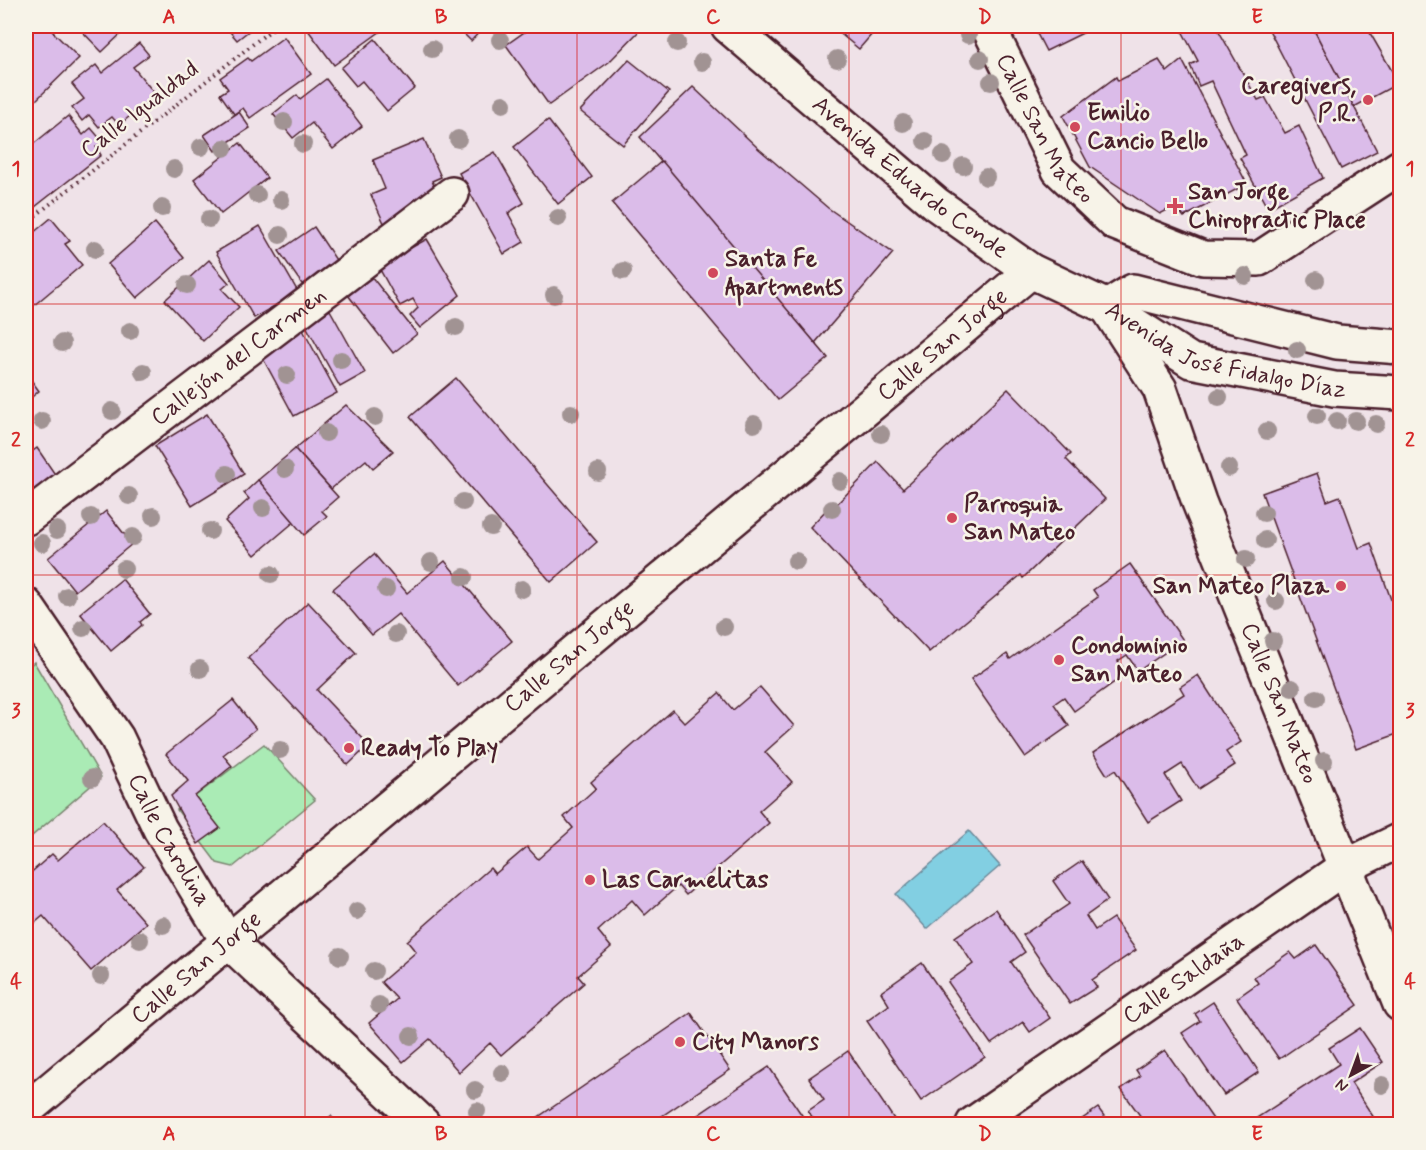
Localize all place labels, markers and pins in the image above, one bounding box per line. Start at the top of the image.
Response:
place label: Caregivers, P.R. [1241,71,1357,130]
marker: Caregivers, P.R. [1361,93,1375,107]
place label: Emilio Cancio Bello [1087,98,1208,157]
marker: Emilio Cancio Bello [1068,120,1082,134]
place label: San Jorge Chiropractic Place [1188,177,1366,236]
marker: San Jorge Chiropractic Place [1166,197,1184,215]
place label: Santa Fe Apartments [725,244,844,306]
marker: Santa Fe Apartments [706,266,720,280]
place label: Parroquia San Mateo [964,489,1075,548]
marker: Parroquia San Mateo [945,511,959,525]
place label: San Mateo Plaza [1153,571,1330,602]
marker: San Mateo Plaza [1334,579,1348,593]
place label: Condominio San Mateo [1071,631,1188,690]
marker: Condominio San Mateo [1052,653,1066,667]
place label: Ready To Play [361,733,498,764]
marker: Ready To Play [342,741,356,755]
place label: Las Carmelitas [602,865,769,896]
marker: Las Carmelitas [583,873,597,887]
place label: City Manors [692,1027,819,1058]
marker: City Manors [673,1035,687,1049]

